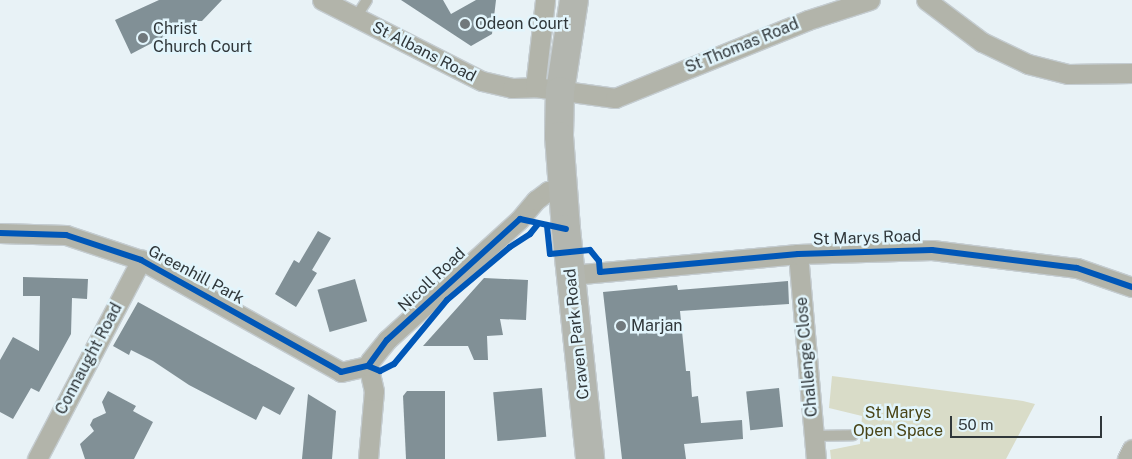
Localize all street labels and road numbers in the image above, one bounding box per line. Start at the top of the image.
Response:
street label: St Thomas Road [682,14,802,78]
street label: St Albans Road [369,18,479,86]
street label: St Marys Road [813,227,921,249]
street label: Greenhill Park [145,242,247,308]
street label: Nicoll Road [394,244,470,316]
street label: Craven Park Road [561,268,593,400]
street label: Challenge Close [792,296,822,418]
street label: Connaught Road [52,300,126,418]

